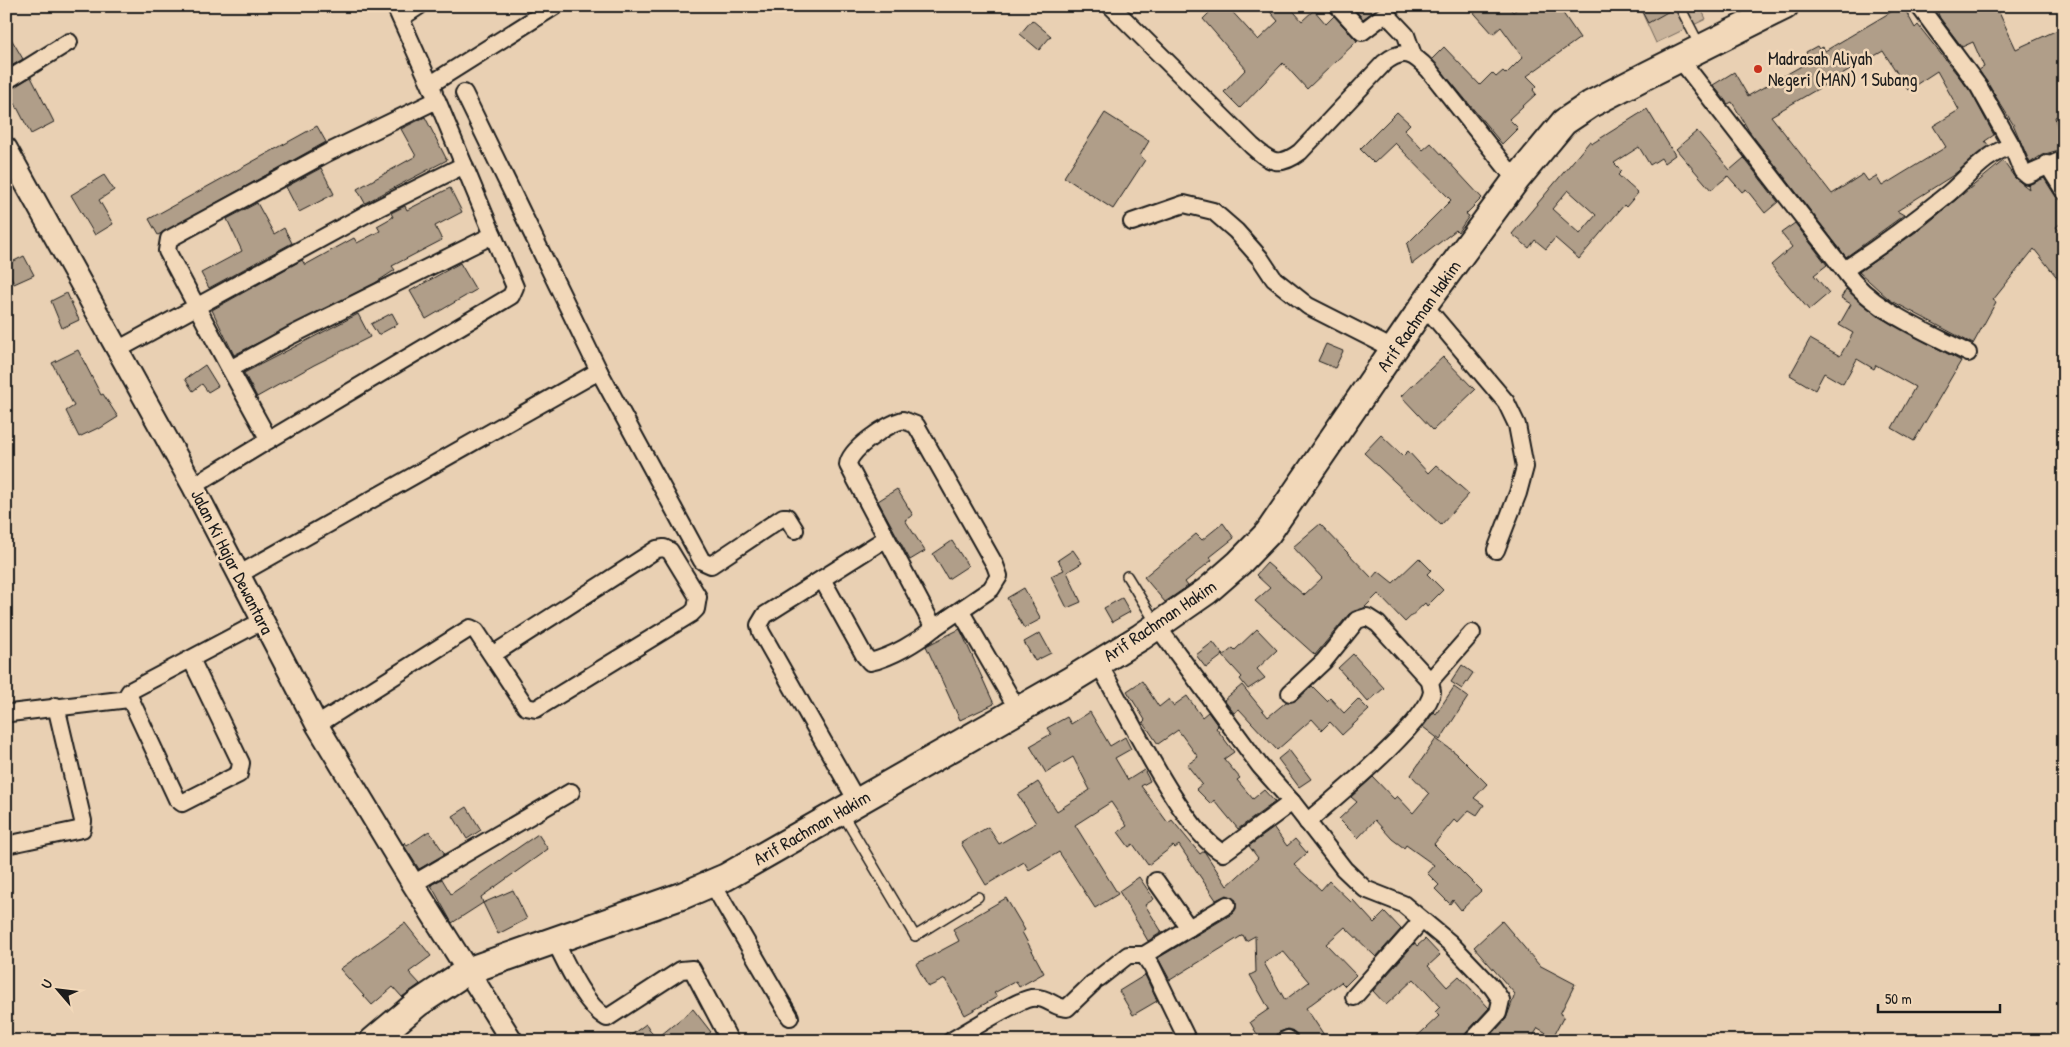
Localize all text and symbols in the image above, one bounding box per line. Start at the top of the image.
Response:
place label: Madrasah Aliyah Negeri (MAN) 1 Subang [1768,46,1918,92]
marker: Madrasah Aliyah Negeri (MAN) 1 Subang [1752,63,1764,75]
street label: Arif Rachman Hakim [1371,255,1466,377]
street label: Jalan Ki Hajar Dewantara [185,485,280,639]
street label: Arif Rachman Hakim [1098,574,1221,668]
street label: Arif Rachman Hakim [749,784,875,871]
north arrow [32,964,82,1014]
text: U [36,976,56,992]
scale bar [1878,982,2000,1014]
text: 50 m [1885,988,1912,1009]

